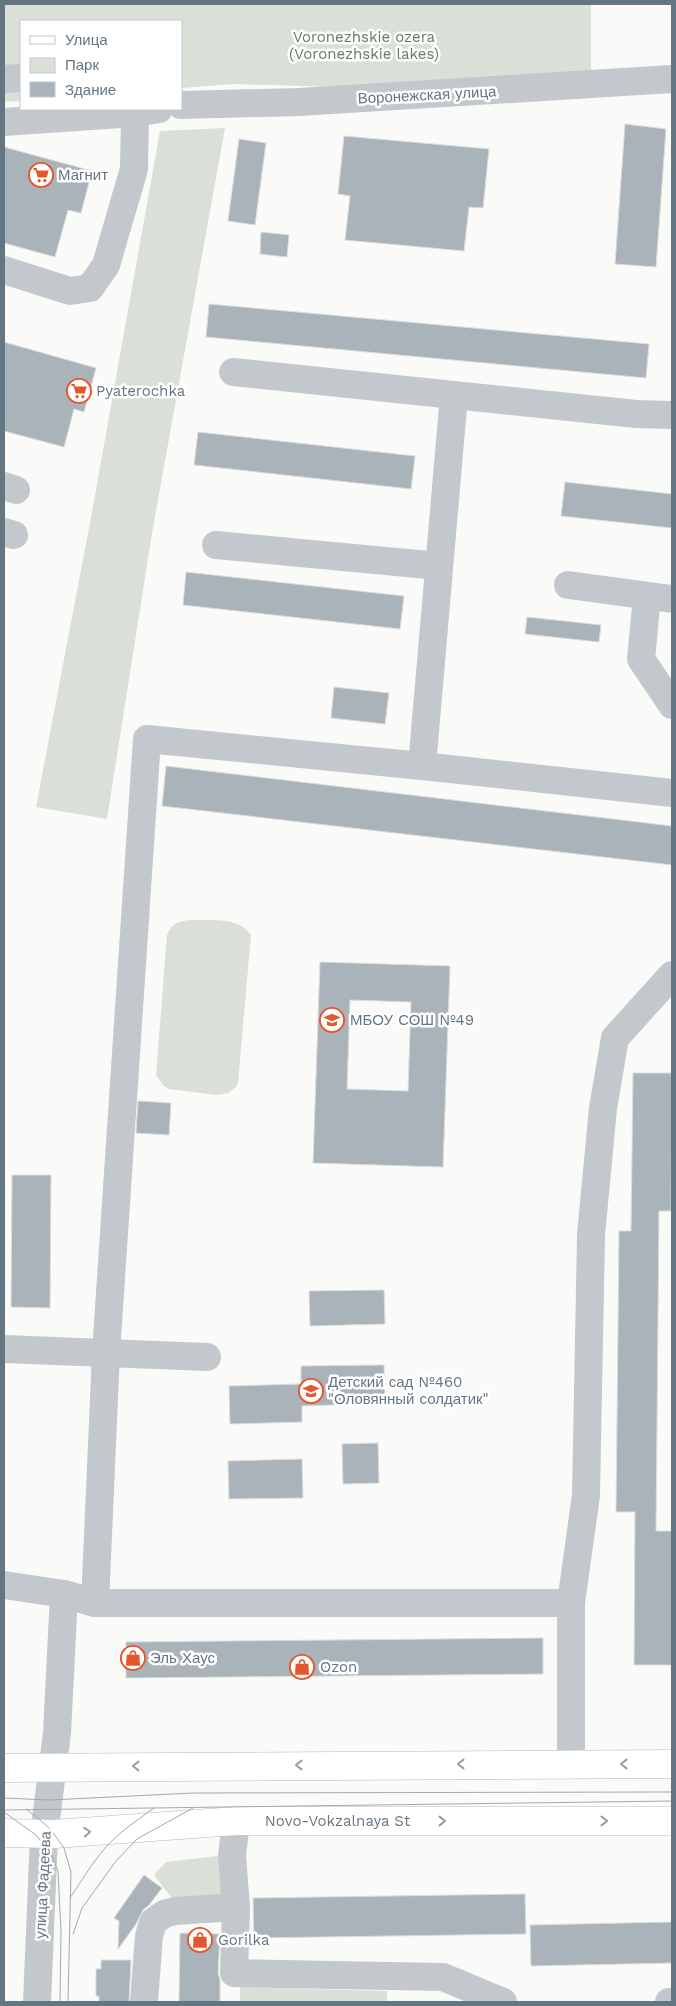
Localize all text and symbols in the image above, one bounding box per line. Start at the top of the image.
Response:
legend [20,20,182,110]
park label: Voronezhskie ozera (Voronezhskie lakes) [289,28,439,63]
text: Улица [65,31,108,49]
text: Парк [65,56,99,74]
text: Здание [65,81,116,99]
street label: Воронежская улица [357,82,497,108]
supermarket icon: Магнит [28,162,54,188]
place label: Магнит [58,166,108,184]
supermarket icon: Pyaterochka [66,378,92,404]
place label: Pyaterochka [96,382,186,400]
school or university icon: МБОУ СОШ №49 [319,1007,345,1033]
place label: МБОУ СОШ №49 [350,1011,474,1029]
place label: Детский сад №460 "Оловянный солдатик" [328,1373,489,1408]
school or university icon: Детский сад №460 "Оловянный солдатик" [298,1378,324,1404]
shop icon: Эль Хаус [120,1645,146,1671]
place label: Эль Хаус [150,1649,215,1667]
shop icon: Ozon [289,1654,315,1680]
place label: Ozon [320,1658,357,1676]
one-way arrow [457,1759,464,1769]
one-way arrow [619,1759,627,1769]
one-way arrow [294,1760,302,1770]
one-way arrow [132,1761,140,1771]
street label: Novo-Vokzalnaya St [265,1812,411,1830]
one-way arrow [438,1816,446,1826]
one-way arrow [601,1816,609,1826]
one-way arrow [84,1827,92,1838]
street label: улица Фадеева [31,1830,55,1939]
shop icon: Gorilka [187,1927,213,1953]
place label: Gorilka [218,1931,270,1949]

